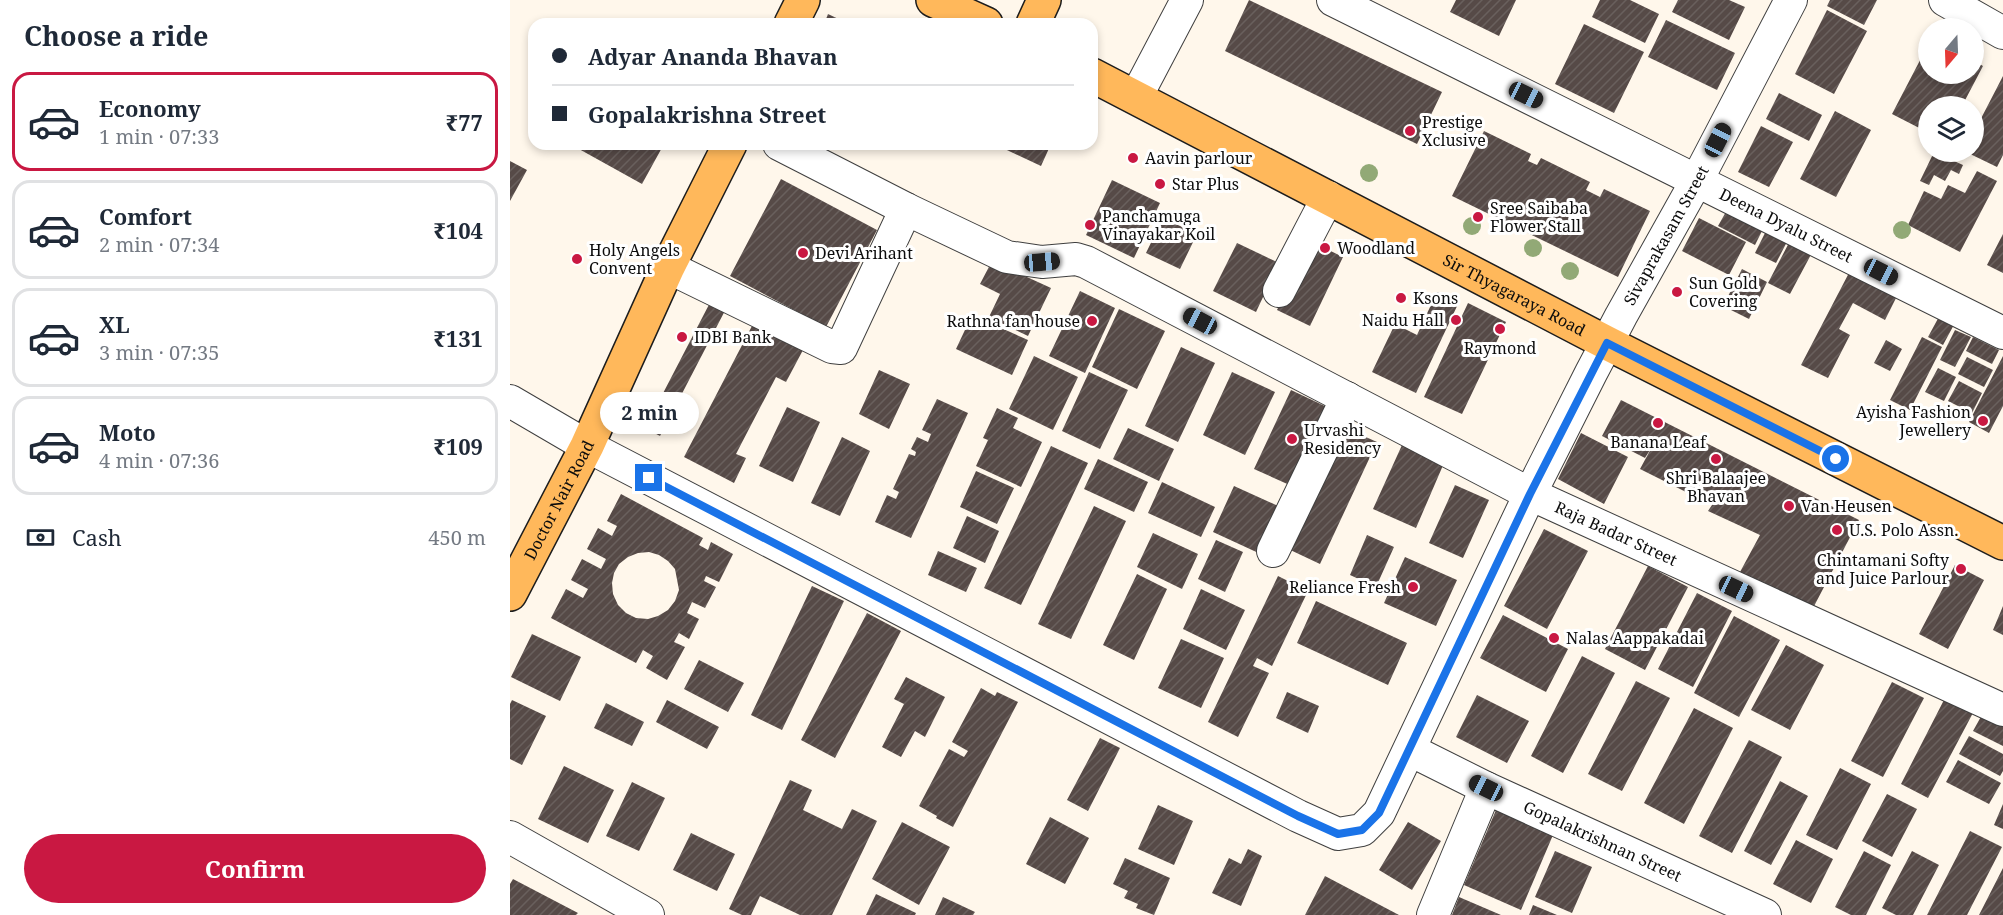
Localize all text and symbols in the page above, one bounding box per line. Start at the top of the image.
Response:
text: Choose a ride [24,17,209,54]
north arrow [1918,18,1984,84]
map controls [1918,18,1984,162]
text: Adyar Ananda Bhavan [588,41,838,71]
car [1506,79,1546,111]
text: Economy [99,93,201,123]
icon: car [27,95,81,149]
button: layers [1918,96,1984,162]
text: Gopalakrishna Street [588,99,826,129]
text: ₹77 [446,107,483,137]
place label: Prestige Xclusive [1422,111,1486,151]
car [1702,120,1734,160]
text: 1 min · 07:33 [99,123,219,150]
marker: Prestige Xclusive [1403,124,1417,138]
place label: Aavin parlour [1145,147,1253,169]
marker: Aavin parlour [1126,151,1140,165]
street label: Sivaprakasam Street [1618,161,1714,309]
place label: Star Plus [1172,173,1239,195]
marker: Star Plus [1153,177,1167,191]
street label: Deena Dyalu Street [1716,183,1857,268]
place label: Sree Saibaba Flower Stall [1490,197,1588,237]
text: Comfort [99,201,192,231]
icon: car [27,203,81,257]
place label: Panchamuga Vinayakar Koil [1102,205,1215,245]
marker: Sree Saibaba Flower Stall [1471,210,1485,224]
text: ₹104 [433,215,483,245]
marker: Panchamuga Vinayakar Koil [1083,218,1097,232]
text: 2 min · 07:34 [99,231,219,258]
place label: Woodland [1337,237,1415,259]
place label: Holy Angels Convent [589,239,680,279]
marker: Woodland [1318,241,1332,255]
place label: Devi Arihant [815,242,913,264]
marker: Devi Arihant [796,246,810,260]
street label: Sir Thyagaraya Road [1439,249,1589,341]
car [1023,251,1061,273]
marker: Holy Angels Convent [570,252,584,266]
car [1861,256,1901,288]
place label: Sun Gold Covering [1689,272,1758,312]
marker: Sun Gold Covering [1670,285,1684,299]
place label: Ksons [1413,287,1458,309]
marker: Ksons [1394,291,1408,305]
car [1180,305,1220,337]
text: XL [99,309,130,339]
place label: Naidu Hall [1362,309,1444,331]
place label: Rathna fan house [946,310,1080,332]
icon: car [27,311,81,365]
marker: Naidu Hall [1449,313,1463,327]
marker: Rathna fan house [1085,314,1099,328]
marker: Raymond [1493,322,1507,336]
text: ₹131 [433,323,483,353]
place label: IDBI Bank [694,326,772,348]
marker: IDBI Bank [675,330,689,344]
place label: Raymond [1464,337,1537,359]
text: 3 min · 07:35 [99,339,219,366]
callout: 2 min [600,391,698,433]
text: 2 min [621,399,678,426]
place label: Ayisha Fashion Jewellery [1856,401,1972,441]
marker: Ayisha Fashion Jewellery [1976,414,1990,428]
marker: Banana Leaf [1651,416,1665,430]
text: Moto [99,417,156,447]
icon: car [27,419,81,473]
place label: Urvashi Residency [1304,419,1382,459]
text: ₹109 [433,431,483,461]
place label: Banana Leaf [1610,431,1708,453]
marker: Urvashi Residency [1285,432,1299,446]
street label: Doctor Nair Road [519,437,599,564]
route start [1822,445,1849,472]
text: 4 min · 07:36 [99,447,219,474]
marker: Shri Balaajee Bhavan [1709,452,1723,466]
route end [635,464,662,491]
place label: Shri Balaajee Bhavan [1666,467,1766,507]
place label: Van Heusen [1801,495,1892,517]
street label: Raja Badar Street [1551,496,1681,571]
marker: Van Heusen [1782,499,1796,513]
place label: U.S. Polo Assn. [1849,519,1958,541]
icon: cash [24,521,57,554]
text: Cash [72,522,122,552]
marker: U.S. Polo Assn. [1830,523,1844,537]
text: 450 m [428,524,486,551]
place label: Chintamani Softy and Juice Parlour [1816,549,1950,589]
marker: Chintamani Softy and Juice Parlour [1954,562,1968,576]
car [1716,573,1756,605]
place label: Reliance Fresh [1289,576,1401,598]
marker: Reliance Fresh [1406,580,1420,594]
place label: Nalas Aappakadai [1566,627,1704,649]
marker: Nalas Aappakadai [1547,631,1561,645]
car [1466,772,1506,804]
street label: Gopalakrishnan Street [1520,796,1685,887]
button: Confirm [24,834,486,903]

